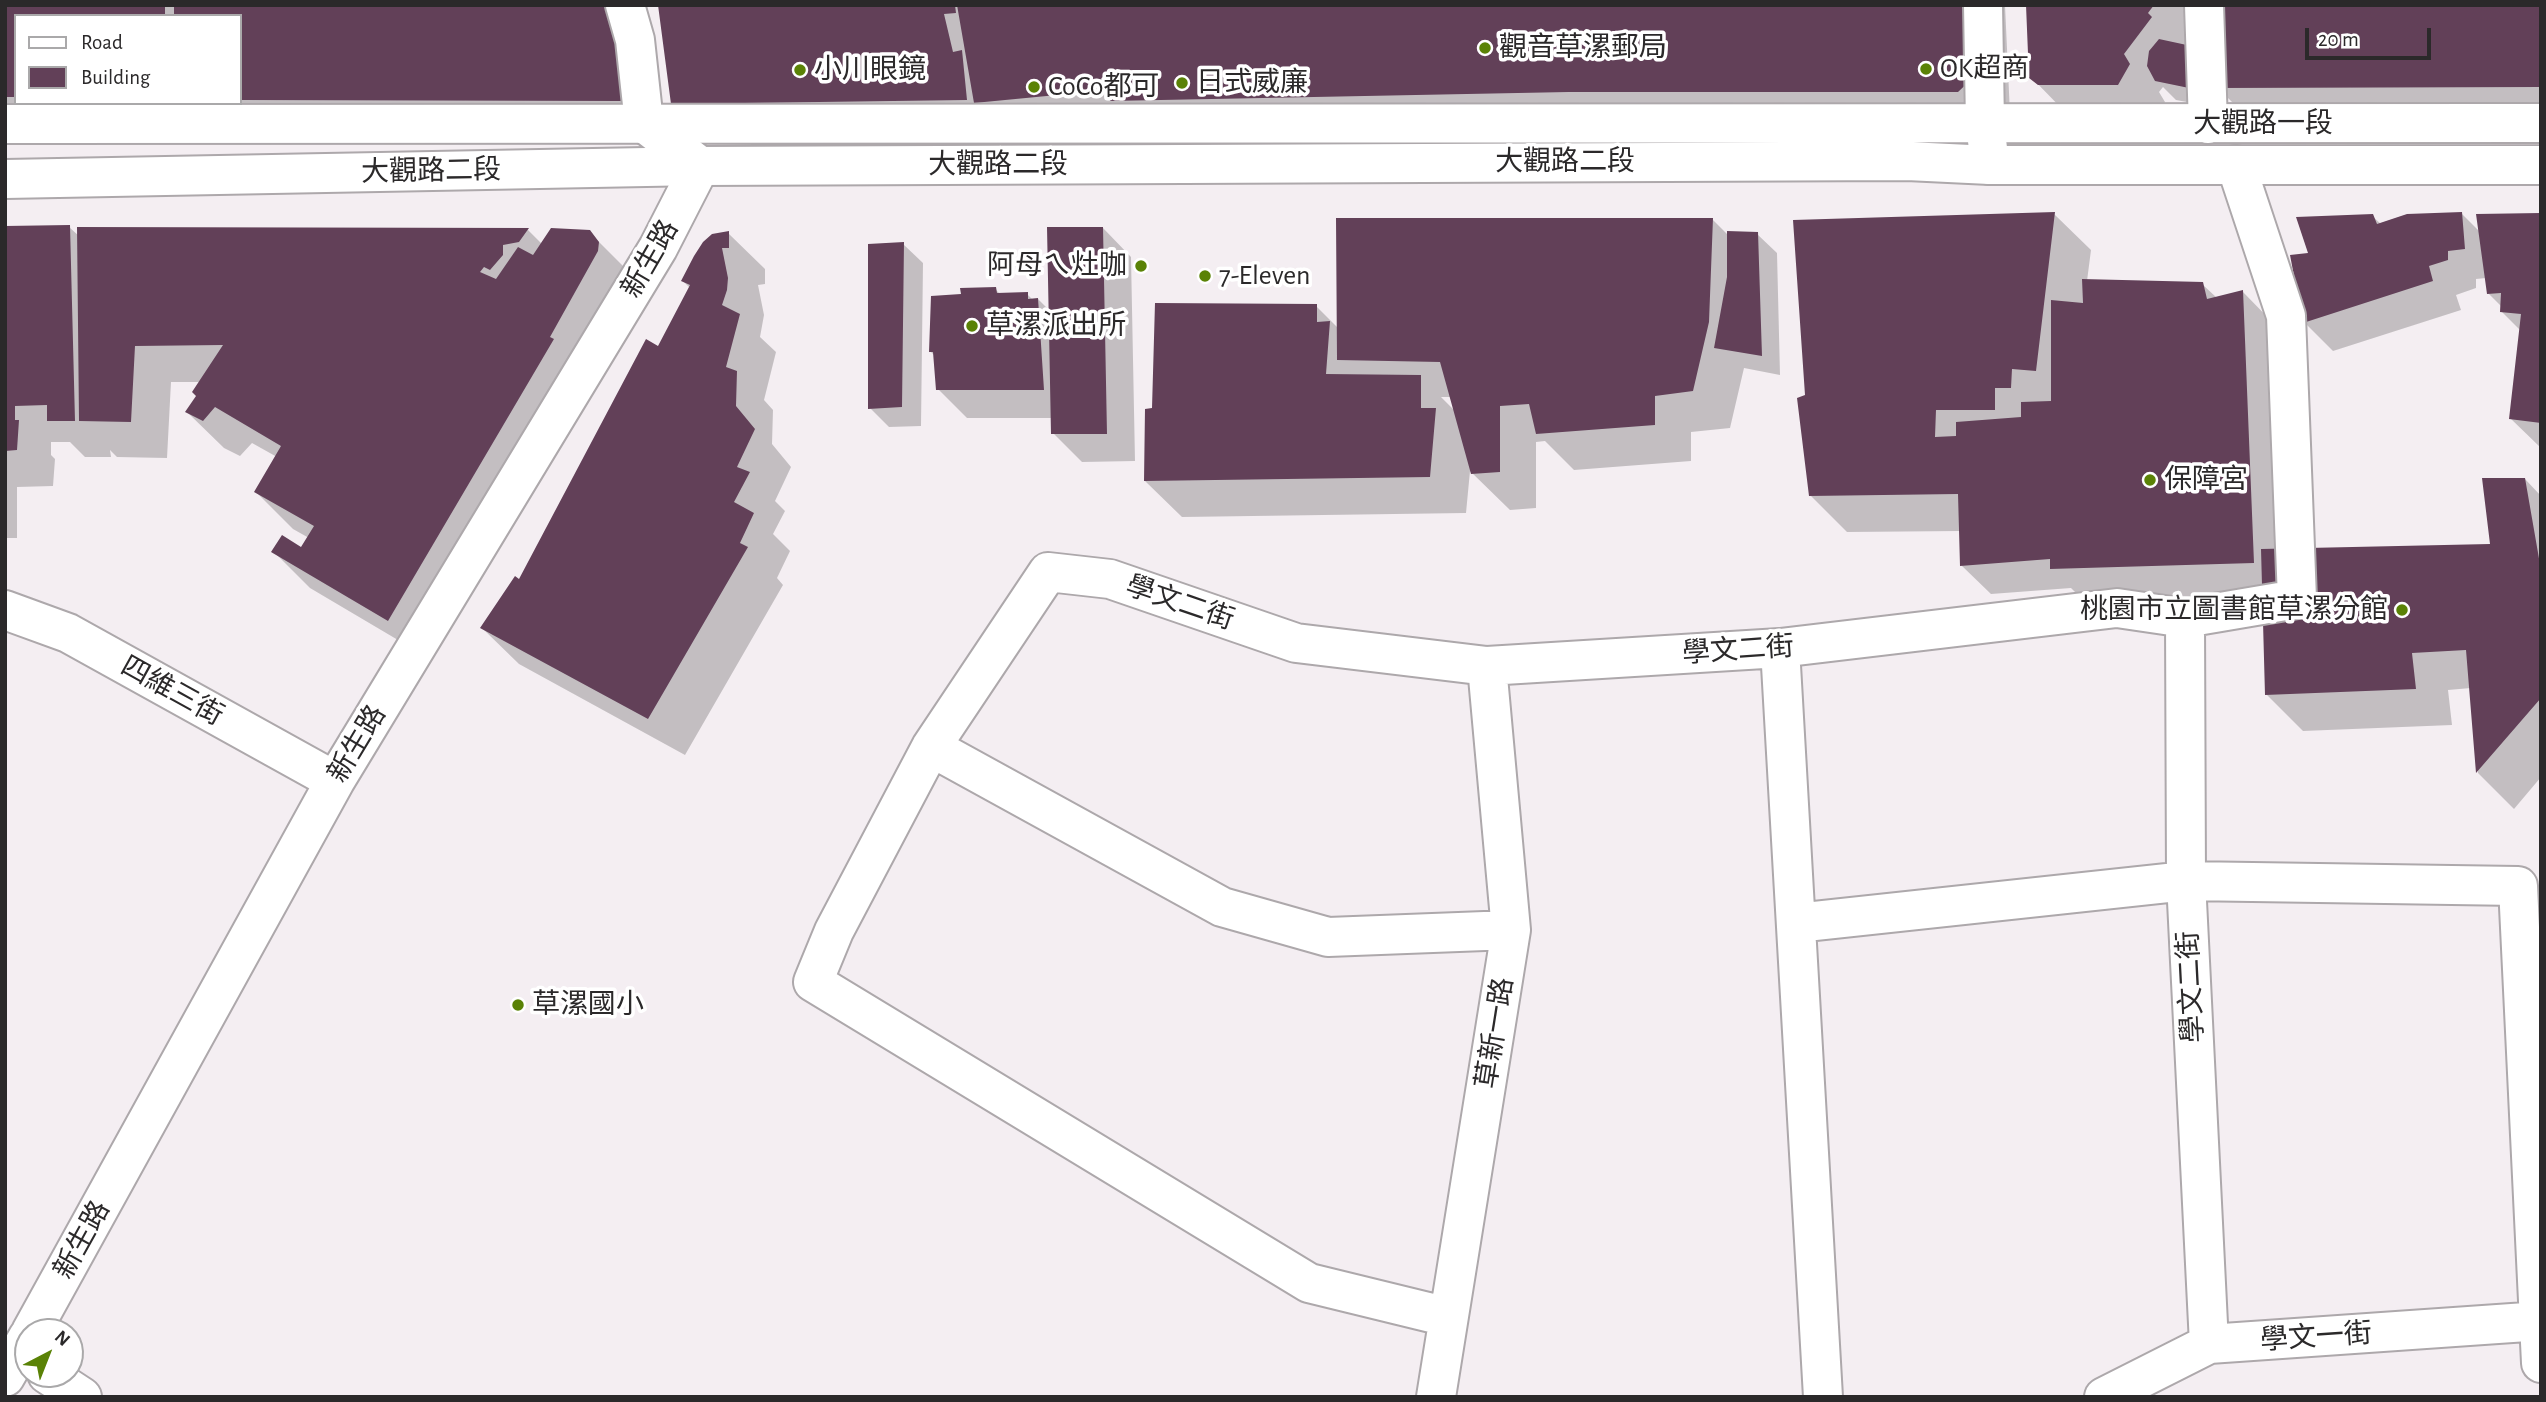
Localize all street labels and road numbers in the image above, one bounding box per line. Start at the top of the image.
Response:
street label: 大觀路一段 [2193,107,2333,141]
street label: 大觀路二段 [1495,145,1635,179]
street label: 大觀路二段 [928,148,1068,182]
street label: 大觀路二段 [361,153,501,189]
street label: 新生路 [614,214,686,304]
street label: 學文二街 [1122,569,1238,637]
street label: 學文二街 [1681,629,1795,671]
street label: 四維三街 [115,649,229,733]
street label: 新生路 [321,699,393,789]
street label: 學文二街 [2171,930,2211,1044]
street label: 草新一路 [1470,975,1520,1091]
street label: 新生路 [47,1195,117,1285]
street label: 學文一街 [2259,1316,2373,1358]

